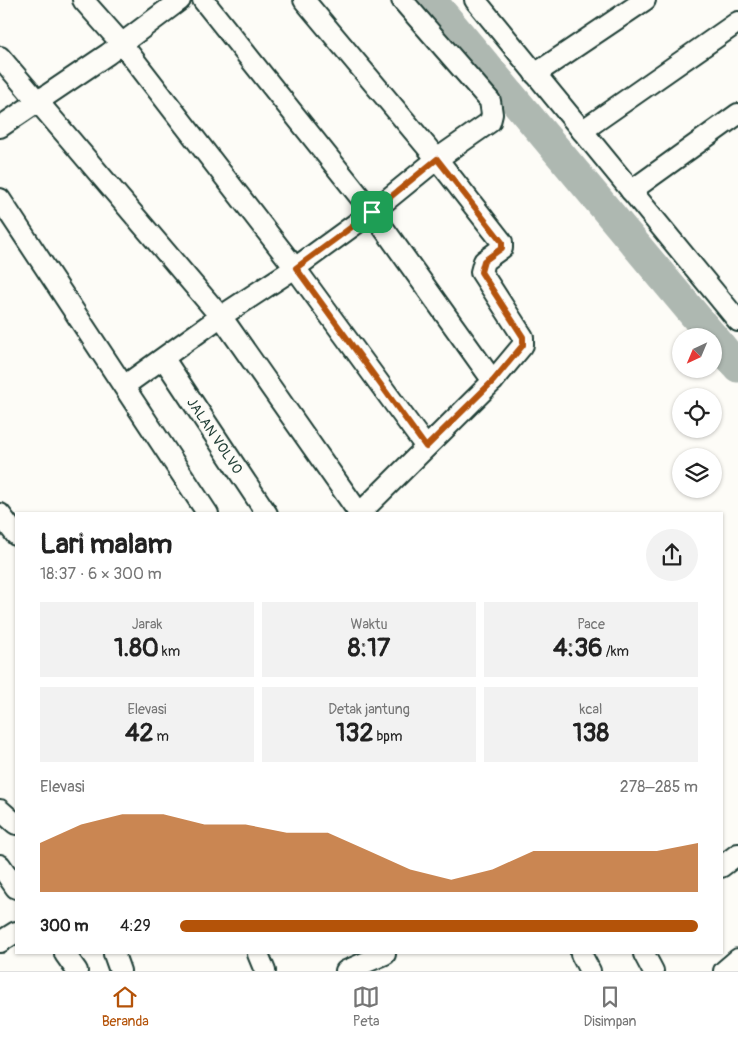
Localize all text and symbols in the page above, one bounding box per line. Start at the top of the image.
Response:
pin [351,191,393,233]
icon: arrive [358,198,386,226]
north arrow [672,328,722,378]
map controls [672,328,722,498]
button: locate [672,388,722,438]
street label: JALAN VOLVO [184,394,246,477]
button: layers [672,448,722,498]
text: Lari malam [40,527,172,562]
button: share [646,529,698,581]
text: 18:37 · 6 × 300 m [40,564,162,584]
text: Jarak [132,616,162,633]
text: Waktu [351,616,388,633]
text: Pace [577,616,605,633]
text: 1.80 [114,633,159,664]
text: 8:17 [348,633,390,664]
text: 4:36 [553,633,603,664]
text: km [159,643,180,660]
text: /km [603,643,629,660]
text: Elevasi [127,701,167,718]
text: Detak jantung [328,701,410,718]
text: kcal [580,701,602,718]
text: 42 [125,718,154,749]
text: 132 [336,718,373,749]
text: 138 [573,718,609,749]
text: m [154,728,169,745]
text: bpm [373,728,402,745]
text: Elevasi [40,777,85,797]
text: 278–285 m [620,777,698,797]
text: 300 m [40,916,88,936]
text: 4:29 [120,916,151,936]
tab: Beranda [102,983,149,1030]
tab: Peta [352,983,380,1030]
tab: Disimpan [584,983,636,1030]

